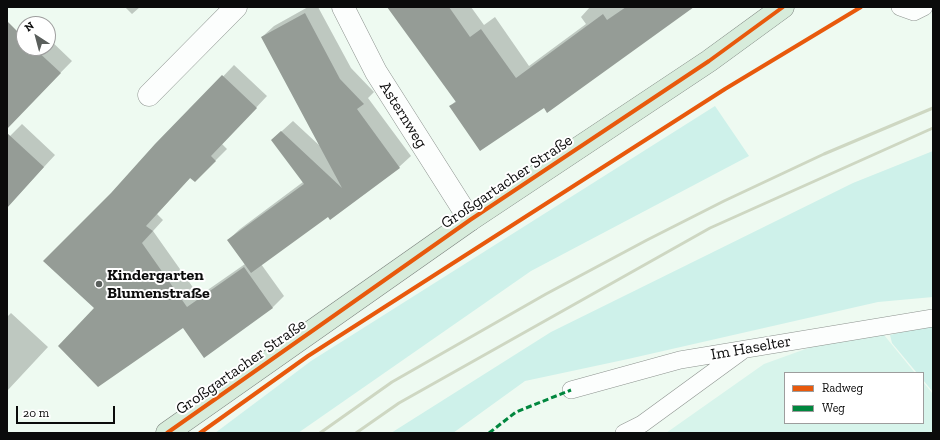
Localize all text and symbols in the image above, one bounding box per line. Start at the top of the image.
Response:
north arrow [16,16,56,56]
text: N [22,19,36,34]
street label: Asternweg [375,78,431,152]
street label: Großgartacher Straße [438,131,576,233]
place label: Kindergarten Blumenstraße [107,265,210,303]
marker: Kindergarten Blumenstraße [94,279,104,289]
street label: Großgartacher Straße [172,315,310,419]
street label: Im Haselter [709,331,793,365]
legend [784,372,924,424]
text: Radweg [822,381,863,395]
scale bar [18,398,117,424]
text: Weg [822,401,845,415]
text: 20 m [23,406,49,420]

